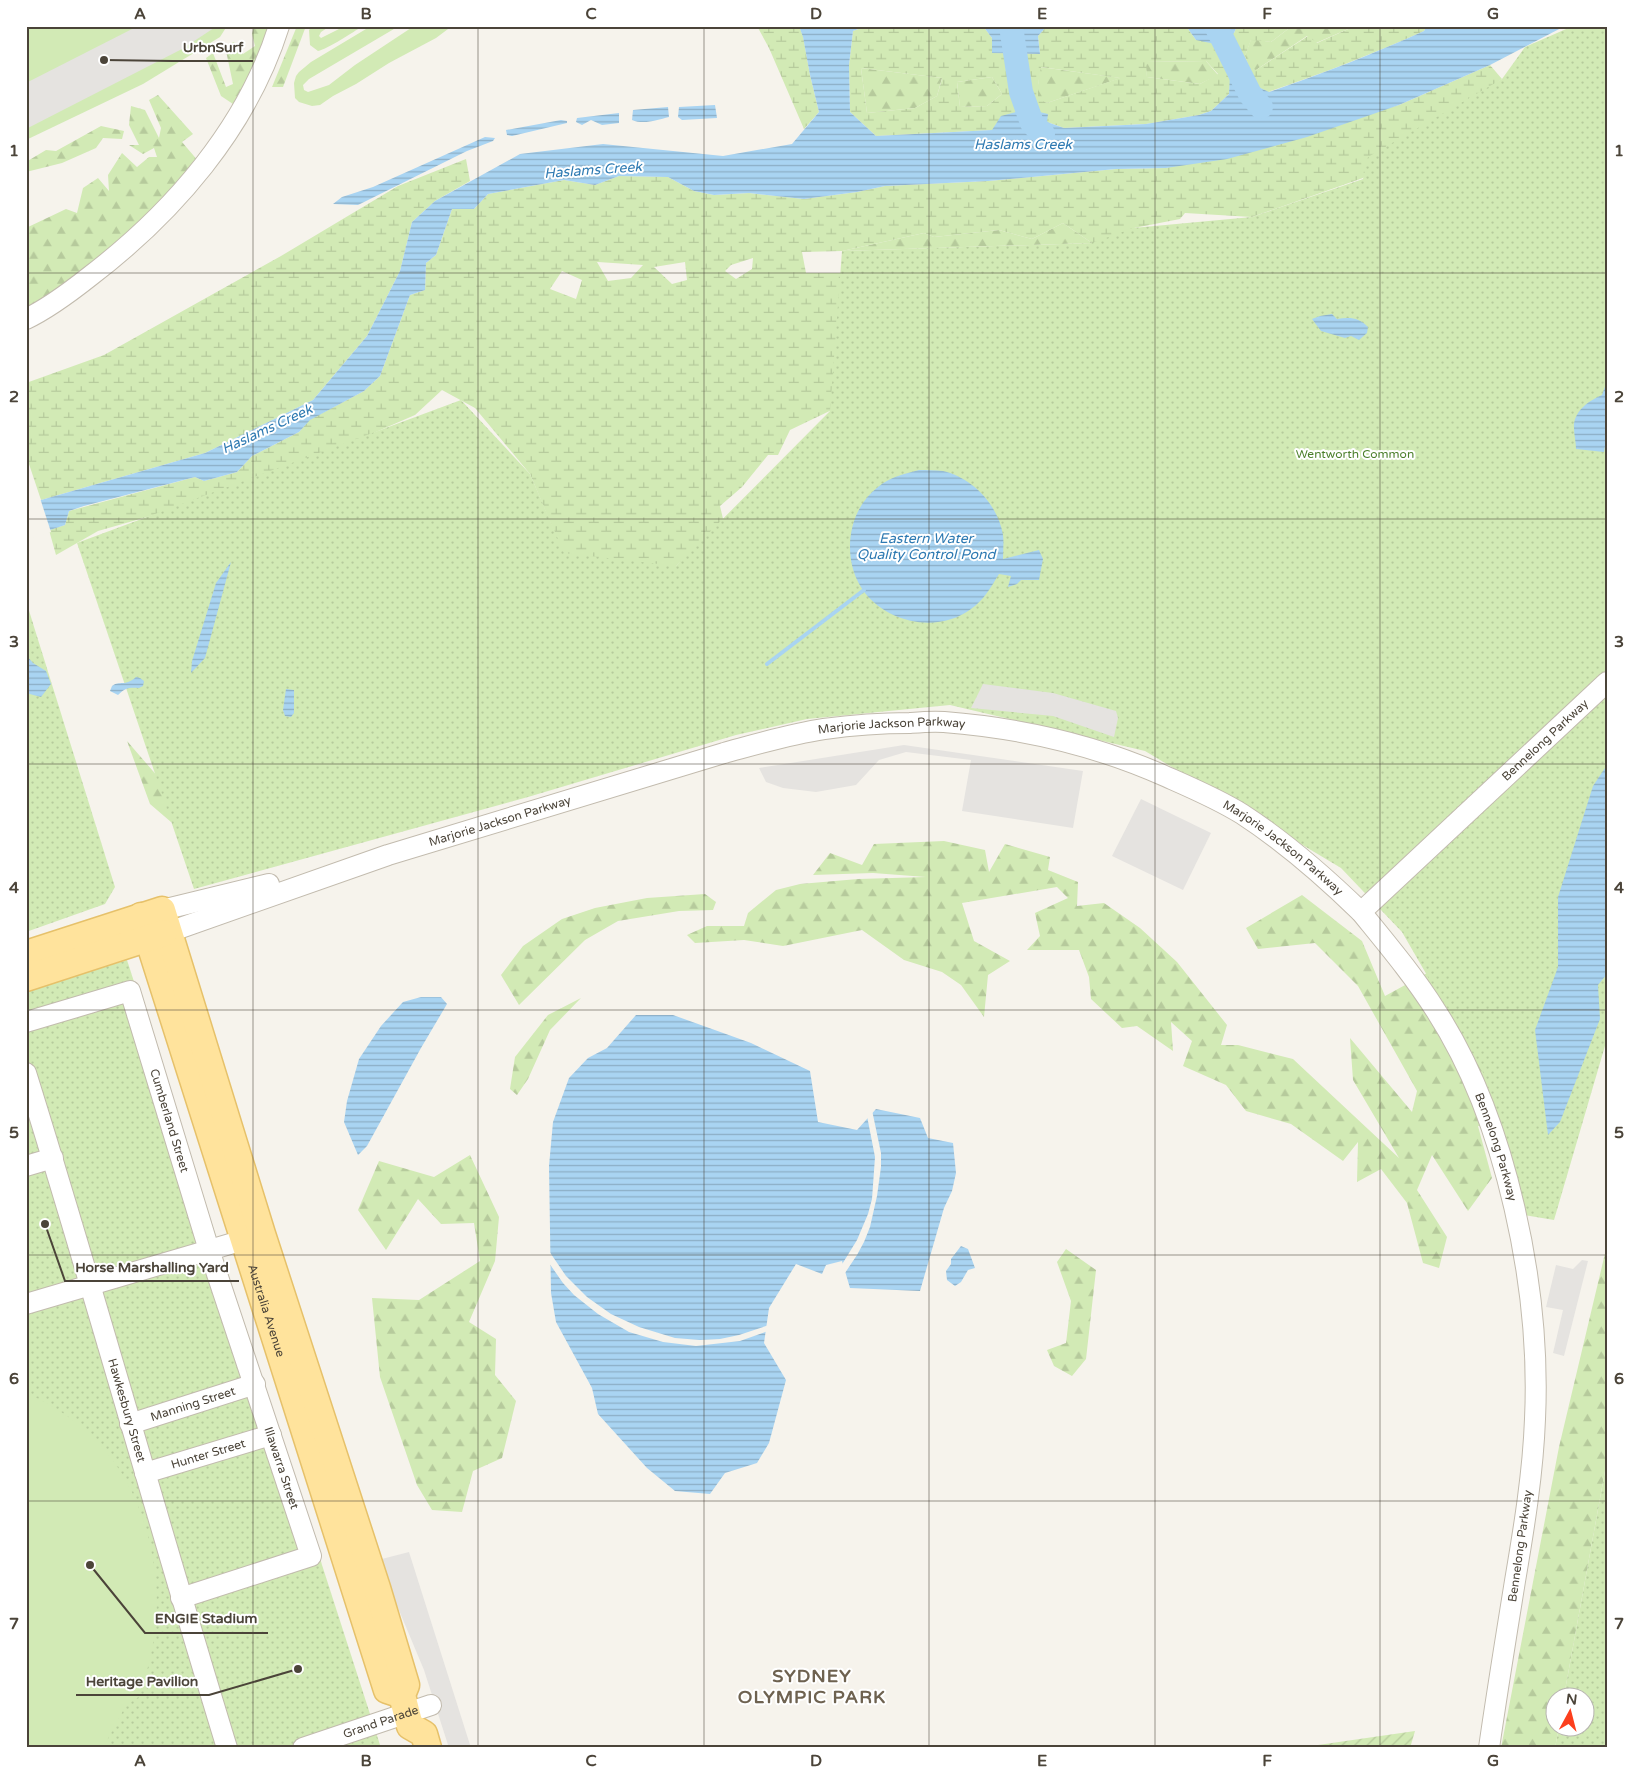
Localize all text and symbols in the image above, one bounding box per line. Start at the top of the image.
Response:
text: A [134,4,146,24]
text: B [360,4,372,24]
text: C [585,4,597,24]
text: D [810,4,822,24]
text: E [1037,4,1047,24]
text: F [1262,4,1272,24]
text: G [1487,4,1499,24]
callout: UrbnSurf [172,32,253,61]
text: UrbnSurf [183,39,244,56]
water label: Haslams Creek [974,136,1073,153]
text: 1 [9,141,19,161]
text: 1 [1614,141,1624,161]
water label: Haslams Creek [544,158,644,182]
text: 2 [9,387,19,407]
text: 2 [1614,387,1624,407]
water label: Haslams Creek [219,400,316,457]
park label: Wentworth Common [1296,447,1414,461]
water label: Eastern Water Quality Control Pond [857,530,997,563]
text: 3 [9,632,19,652]
text: 3 [1614,632,1624,652]
street label: Bennelong Parkway [1499,696,1592,784]
street label: Marjorie Jackson Parkway [817,715,967,737]
street label: Marjorie Jackson Parkway [427,793,573,849]
street label: Marjorie Jackson Parkway [1220,797,1346,899]
text: 4 [9,878,19,898]
text: 4 [1614,878,1624,898]
street label: Cumberland Street [147,1067,192,1175]
street label: Bennelong Parkway [1472,1091,1520,1203]
text: 5 [9,1123,19,1143]
text: 5 [1614,1123,1624,1143]
callout: Horse Marshalling Yard [65,1252,239,1281]
text: Horse Marshalling Yard [75,1259,229,1276]
street label: Australia Avenue [245,1262,288,1359]
street label: Hawkesbury Street [105,1357,149,1464]
text: 6 [9,1369,19,1389]
text: 6 [1614,1369,1624,1389]
street label: Manning Street [149,1384,237,1424]
street label: Illawarra Street [261,1425,302,1511]
street label: Hunter Street [169,1436,247,1472]
street label: Bennelong Parkway [1505,1489,1535,1603]
callout: ENGIE Stadium [145,1604,268,1633]
text: ENGIE Stadium [155,1610,257,1627]
text: 7 [9,1614,19,1634]
text: 7 [1614,1614,1624,1634]
district label: SYDNEY OLYMPIC PARK [738,1665,886,1708]
callout: Heritage Pavilion [76,1666,209,1695]
text: Heritage Pavilion [86,1673,198,1690]
north arrow [1546,1686,1596,1736]
text: N [1565,1690,1578,1709]
street label: Grand Parade [341,1703,420,1741]
text: A [134,1751,146,1771]
text: B [360,1751,372,1771]
text: C [585,1751,597,1771]
text: D [810,1751,822,1771]
text: E [1037,1751,1047,1771]
text: F [1262,1751,1272,1771]
text: G [1487,1751,1499,1771]

